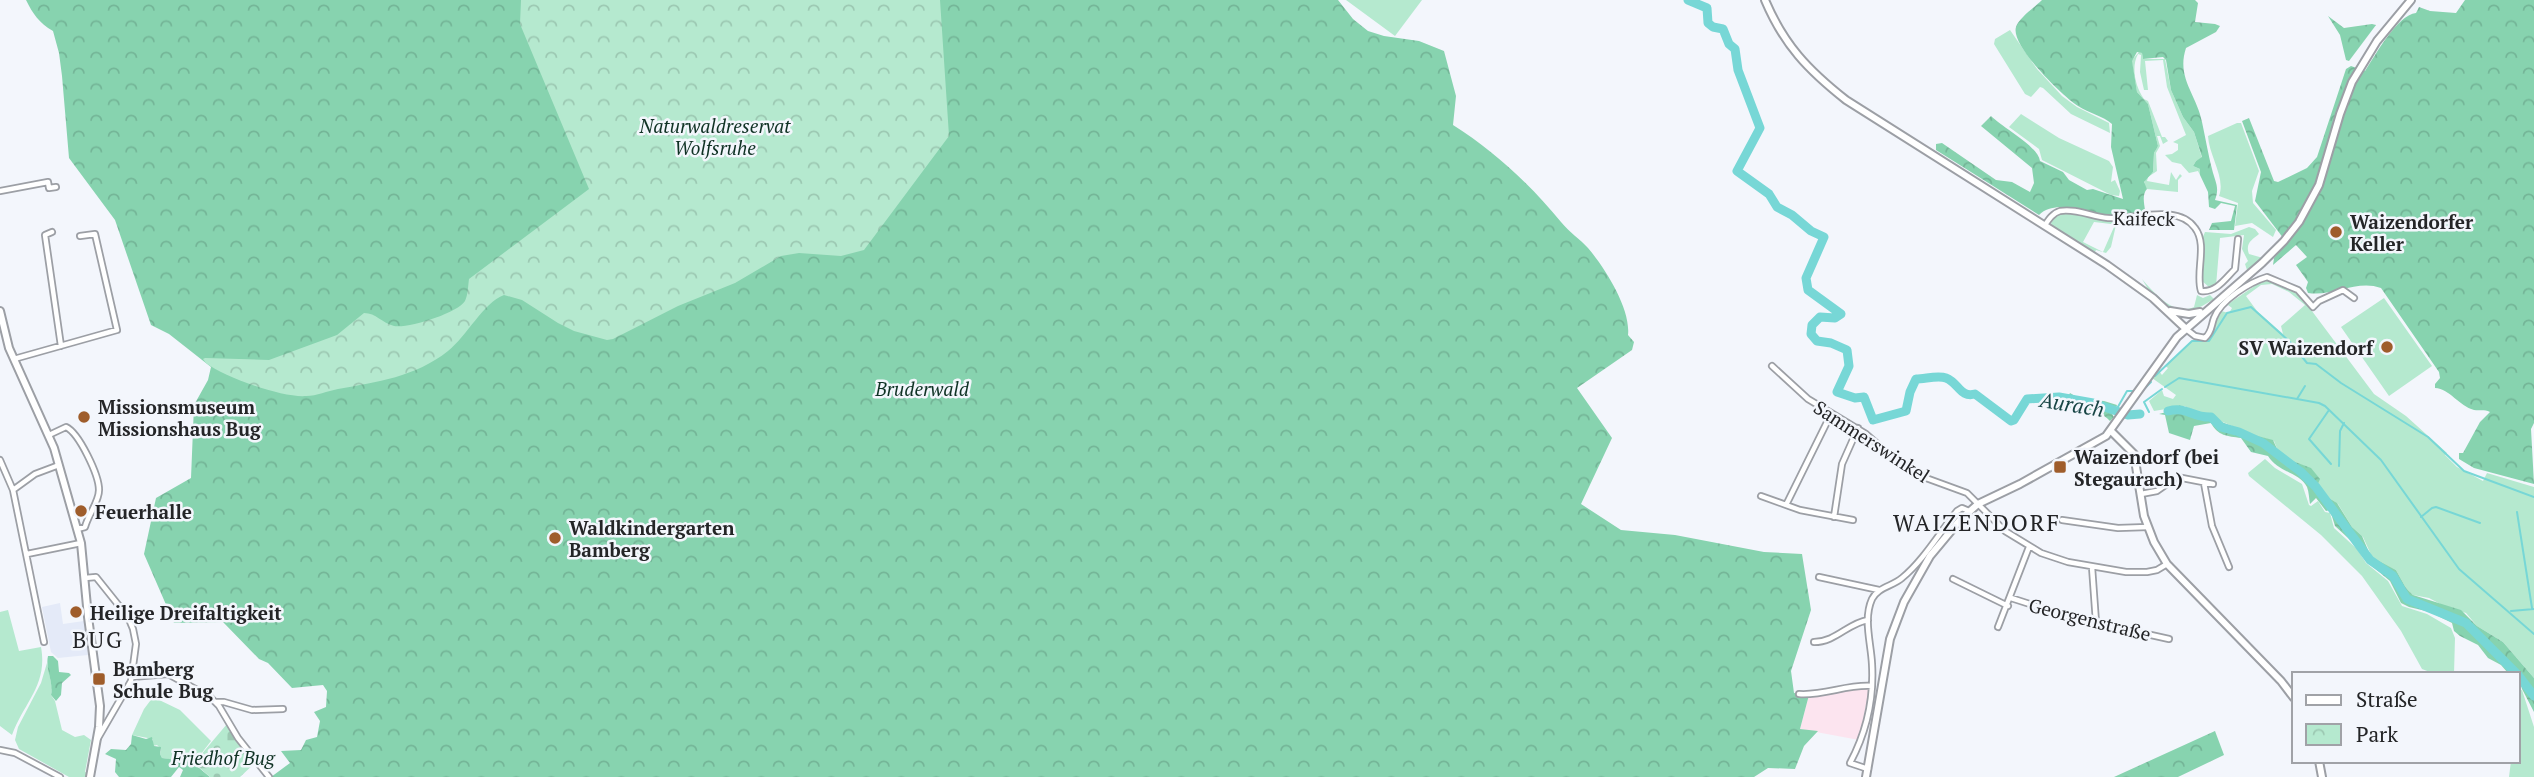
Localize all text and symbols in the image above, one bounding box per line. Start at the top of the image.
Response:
park label: Naturwaldreservat Wolfsruhe [638,113,791,160]
street label: Kaifeck [2113,205,2175,231]
place label: Waizendorfer Keller [2350,209,2474,256]
marker: Waizendorfer Keller [2328,224,2344,240]
place label: SV Waizendorf [2239,335,2375,360]
marker: SV Waizendorf [2379,339,2395,355]
park label: Bruderwald [874,376,970,401]
water label: Aurach [2036,385,2106,423]
place label: Missionsmuseum Missionshaus Bug [98,394,262,441]
street label: Sammerswinkel [1809,394,1935,488]
marker: Missionsmuseum Missionshaus Bug [76,409,92,425]
place label: Waizendorf (bei Stegaurach) [2074,444,2219,491]
marker: Waizendorf (bei Stegaurach) [2052,459,2068,475]
place label: Feuerhalle [95,499,192,524]
marker: Feuerhalle [73,503,89,519]
district label: WAIZENDORF [1893,507,2061,538]
place label: Waldkindergarten Bamberg [569,515,735,562]
marker: Waldkindergarten Bamberg [547,530,563,546]
street label: Georgenstraße [2026,592,2154,646]
place label: Heilige Dreifaltigkeit [90,600,282,625]
marker: Heilige Dreifaltigkeit [68,604,84,620]
district label: BUG [72,624,124,655]
place label: Bamberg Schule Bug [113,656,215,703]
marker: Bamberg Schule Bug [91,671,107,687]
legend [2292,672,2520,763]
text: Straße [2356,685,2418,713]
text: Park [2356,720,2398,748]
park label: Friedhof Bug [171,745,276,770]

